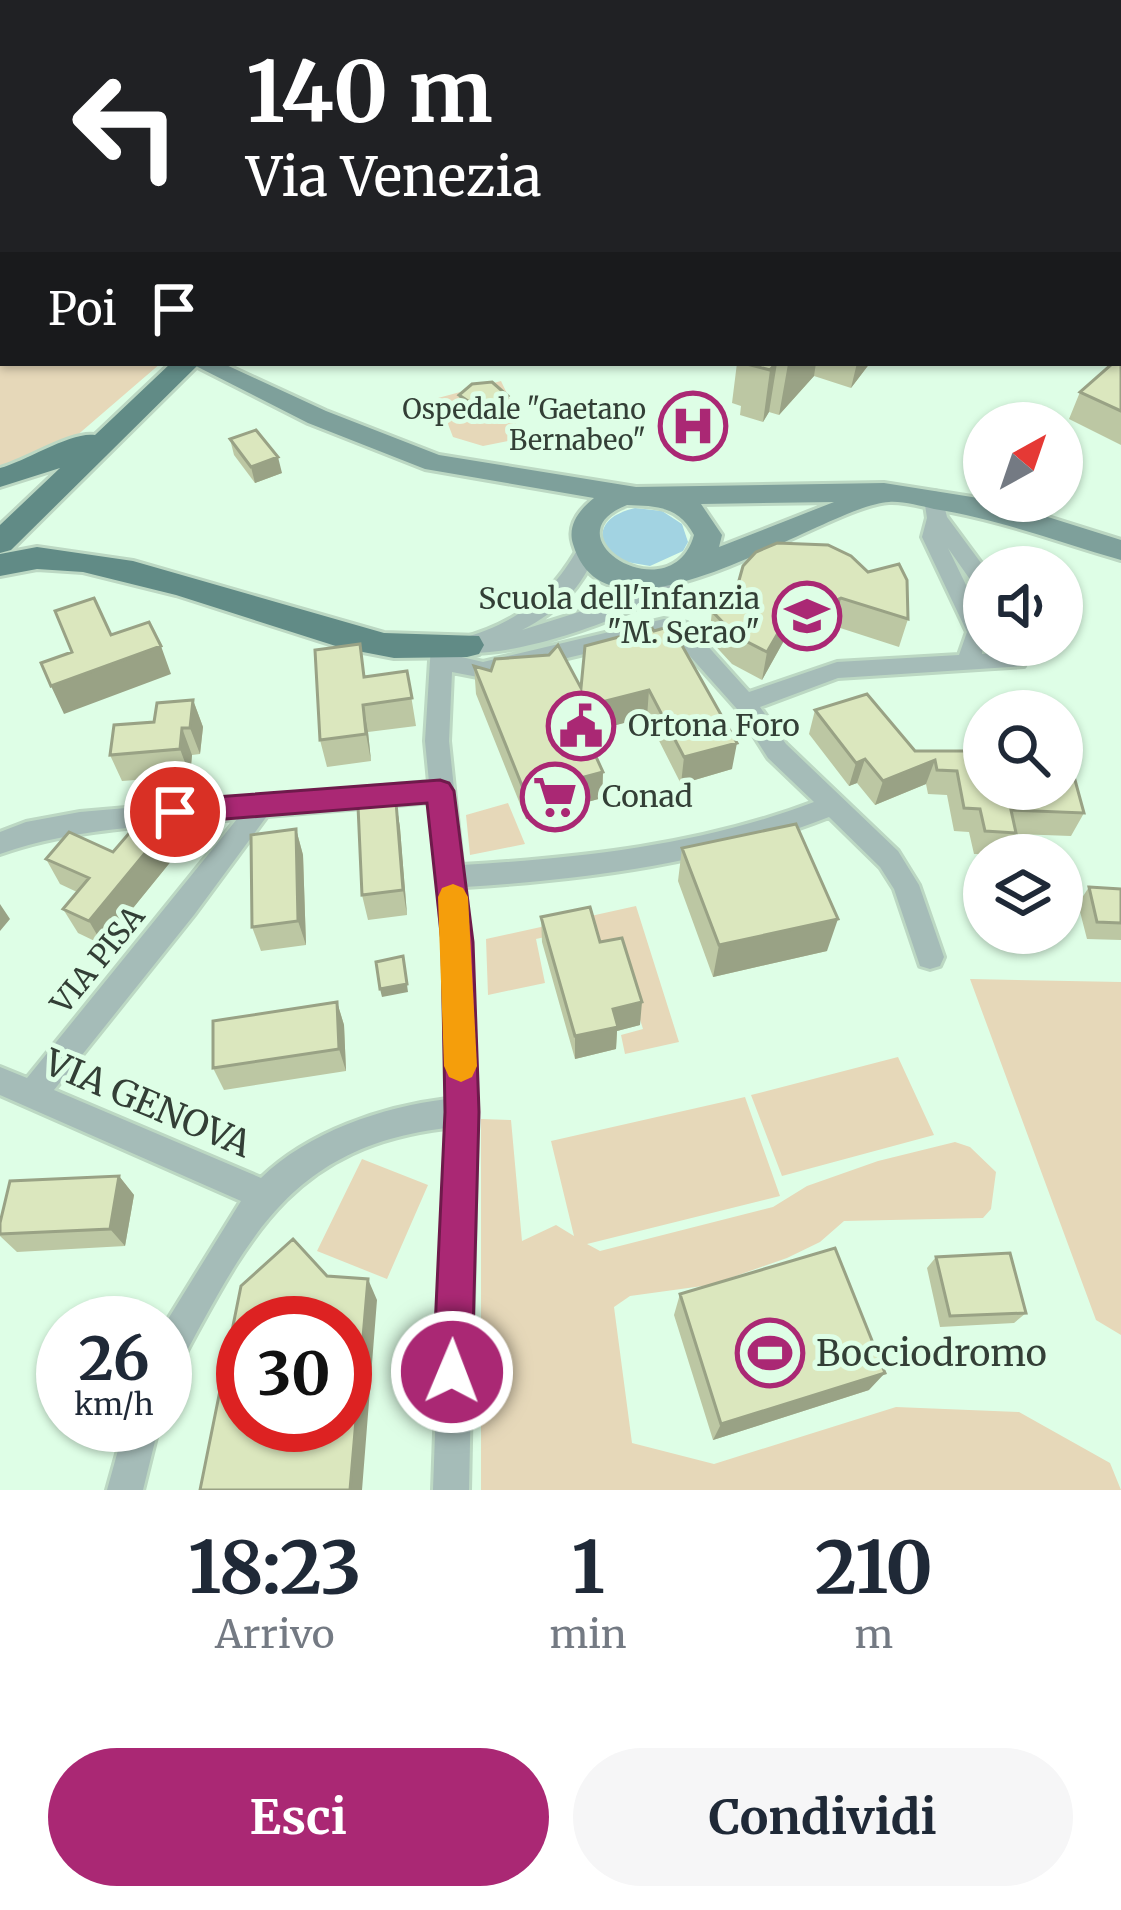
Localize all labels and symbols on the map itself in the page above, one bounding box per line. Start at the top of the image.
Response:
hospital icon: Ospedale "Gaetano Bernabeo" [658,391,728,461]
place label: Ospedale "Gaetano Bernabeo" [402,392,646,457]
north arrow [963,402,1083,522]
place label: Scuola dell'Infanzia "M. Serao" [478,579,760,651]
school or university icon: Scuola dell'Infanzia "M. Serao" [772,581,842,651]
public building icon: Ortona Foro [546,691,616,761]
place label: Ortona Foro [628,706,800,744]
pin [124,761,226,863]
supermarket icon: Conad [520,762,590,832]
place label: Conad [602,777,693,815]
street label: VIA PISA [42,897,153,1022]
street label: VIA GENOVA [37,1039,258,1167]
speed limit sign: 30 [216,1296,372,1452]
position arrow [389,1309,515,1435]
sports icon: Bocciodromo [735,1318,805,1388]
place label: Bocciodromo [816,1331,1047,1376]

